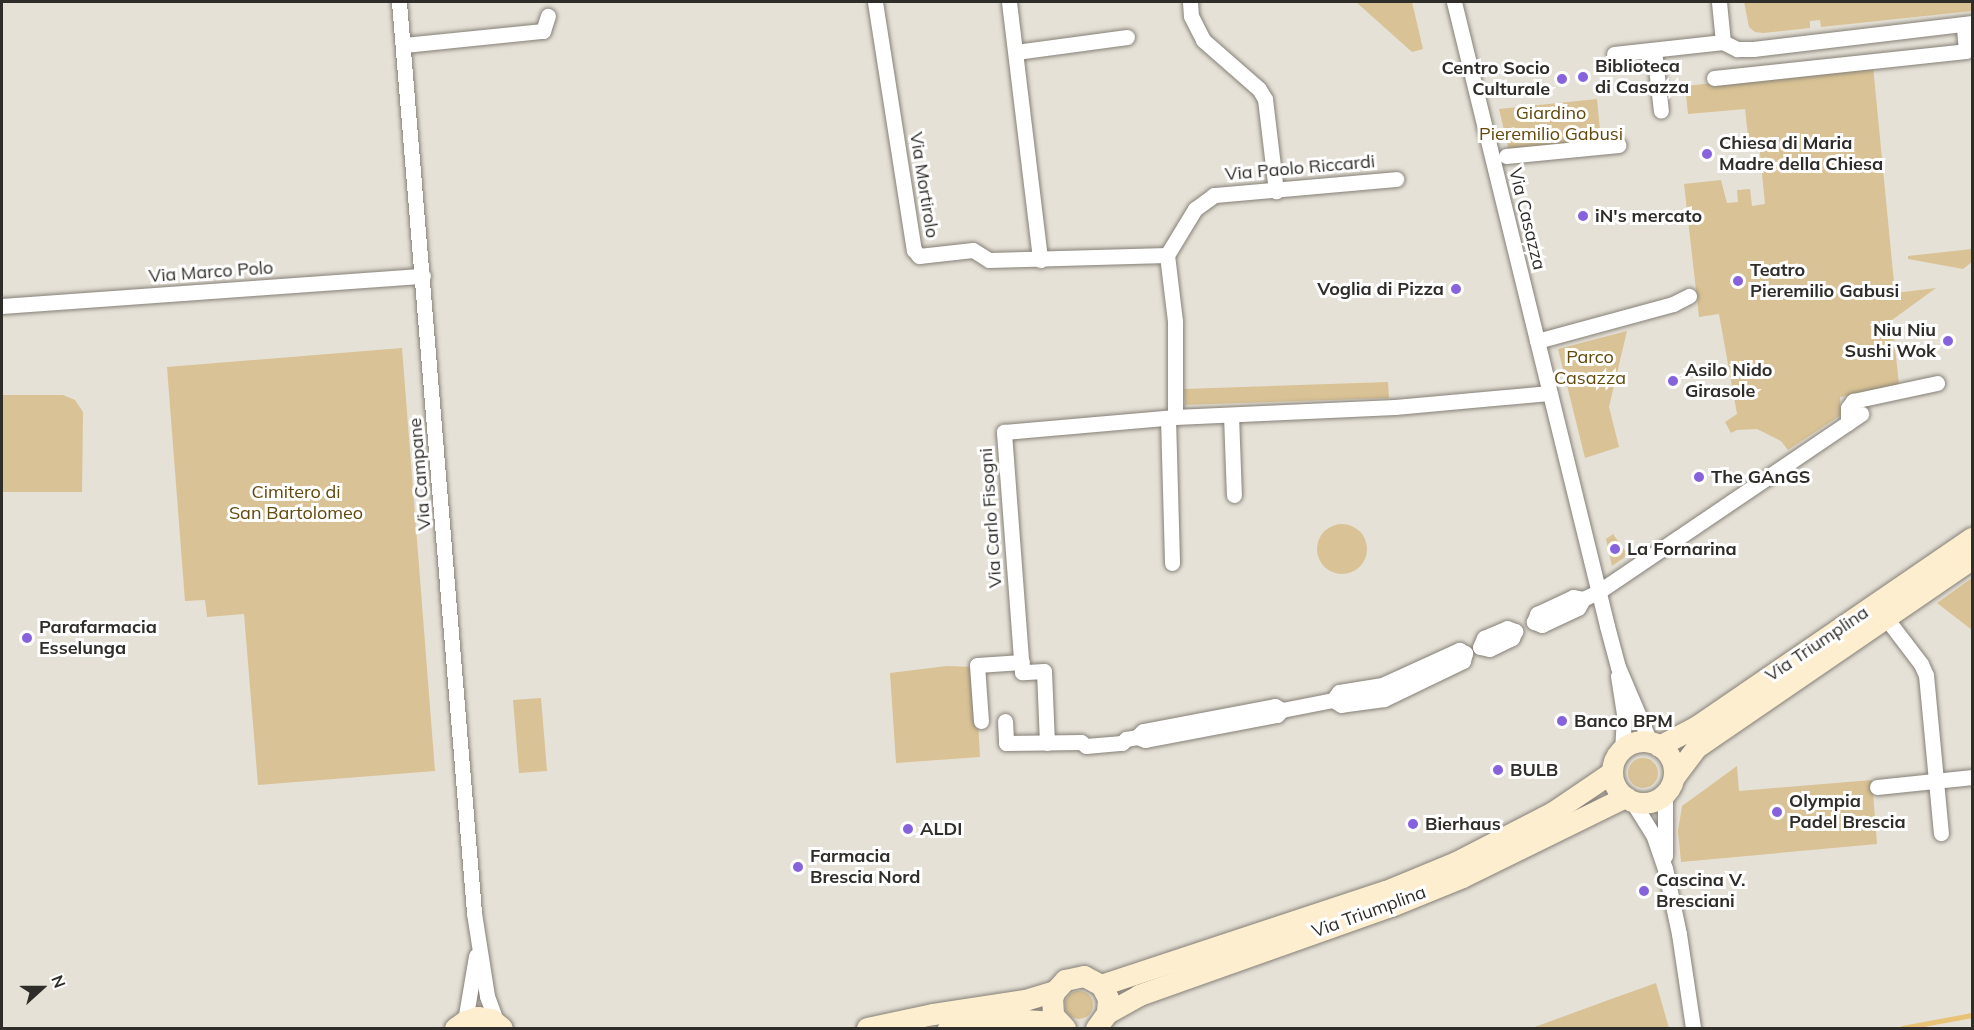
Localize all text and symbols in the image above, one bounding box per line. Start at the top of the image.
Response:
place label: Biblioteca di Casazza [1595,56,1689,98]
place label: Centro Socio Culturale [1442,58,1550,100]
marker: Biblioteca di Casazza [1576,70,1590,84]
marker: Centro Socio Culturale [1555,72,1569,86]
park label: Giardino Pieremilio Gabusi [1479,103,1623,146]
street label: Via Mortirolo [905,131,943,239]
place label: Chiesa di Maria Madre della Chiesa [1719,133,1883,176]
marker: Chiesa di Maria Madre della Chiesa [1700,147,1714,161]
street label: Via Paolo Riccardi [1224,151,1376,185]
street label: Via Casazza [1504,166,1550,272]
place label: iN's mercato [1595,205,1702,227]
marker: iN's mercato [1576,209,1590,223]
street label: Via Marco Polo [148,257,274,287]
place label: Teatro Pieremilio Gabusi [1750,260,1899,302]
marker: Teatro Pieremilio Gabusi [1731,274,1745,288]
place label: Voglia di Pizza [1317,278,1444,300]
marker: Voglia di Pizza [1449,282,1463,296]
place label: Niu Niu Sushi Wok [1845,320,1936,362]
marker: Niu Niu Sushi Wok [1941,334,1955,348]
park label: Parco Casazza [1554,347,1626,389]
place label: Asilo Nido Girasole [1685,360,1772,403]
marker: Asilo Nido Girasole [1666,374,1680,388]
street label: Via Campane [404,417,436,531]
street label: Via Carlo Fisogni [975,447,1007,589]
place label: The GAnGS [1711,466,1810,488]
marker: The GAnGS [1692,470,1706,484]
park label: Cimitero di San Bartolomeo [229,482,363,524]
place label: La Fornarina [1627,538,1737,560]
marker: La Fornarina [1608,542,1622,556]
street label: Via Triumplina [1761,602,1873,686]
place label: Parafarmacia Esselunga [39,617,157,660]
marker: Parafarmacia Esselunga [20,631,34,645]
place label: Banco BPM [1574,710,1673,732]
marker: Banco BPM [1555,714,1569,728]
place label: BULB [1510,759,1558,781]
marker: BULB [1491,763,1505,777]
place label: Olympia Padel Brescia [1789,791,1906,834]
marker: Olympia Padel Brescia [1770,805,1784,819]
place label: Bierhaus [1425,813,1501,835]
marker: Bierhaus [1406,817,1420,831]
place label: ALDI [920,818,962,840]
marker: ALDI [901,822,915,836]
place label: Farmacia Brescia Nord [810,846,920,888]
marker: Farmacia Brescia Nord [791,860,805,874]
place label: Cascina V. Bresciani [1656,870,1745,912]
street label: Via Triumplina [1309,881,1429,943]
marker: Cascina V. Bresciani [1637,884,1651,898]
north arrow [12,958,72,1018]
text: N [47,972,70,991]

